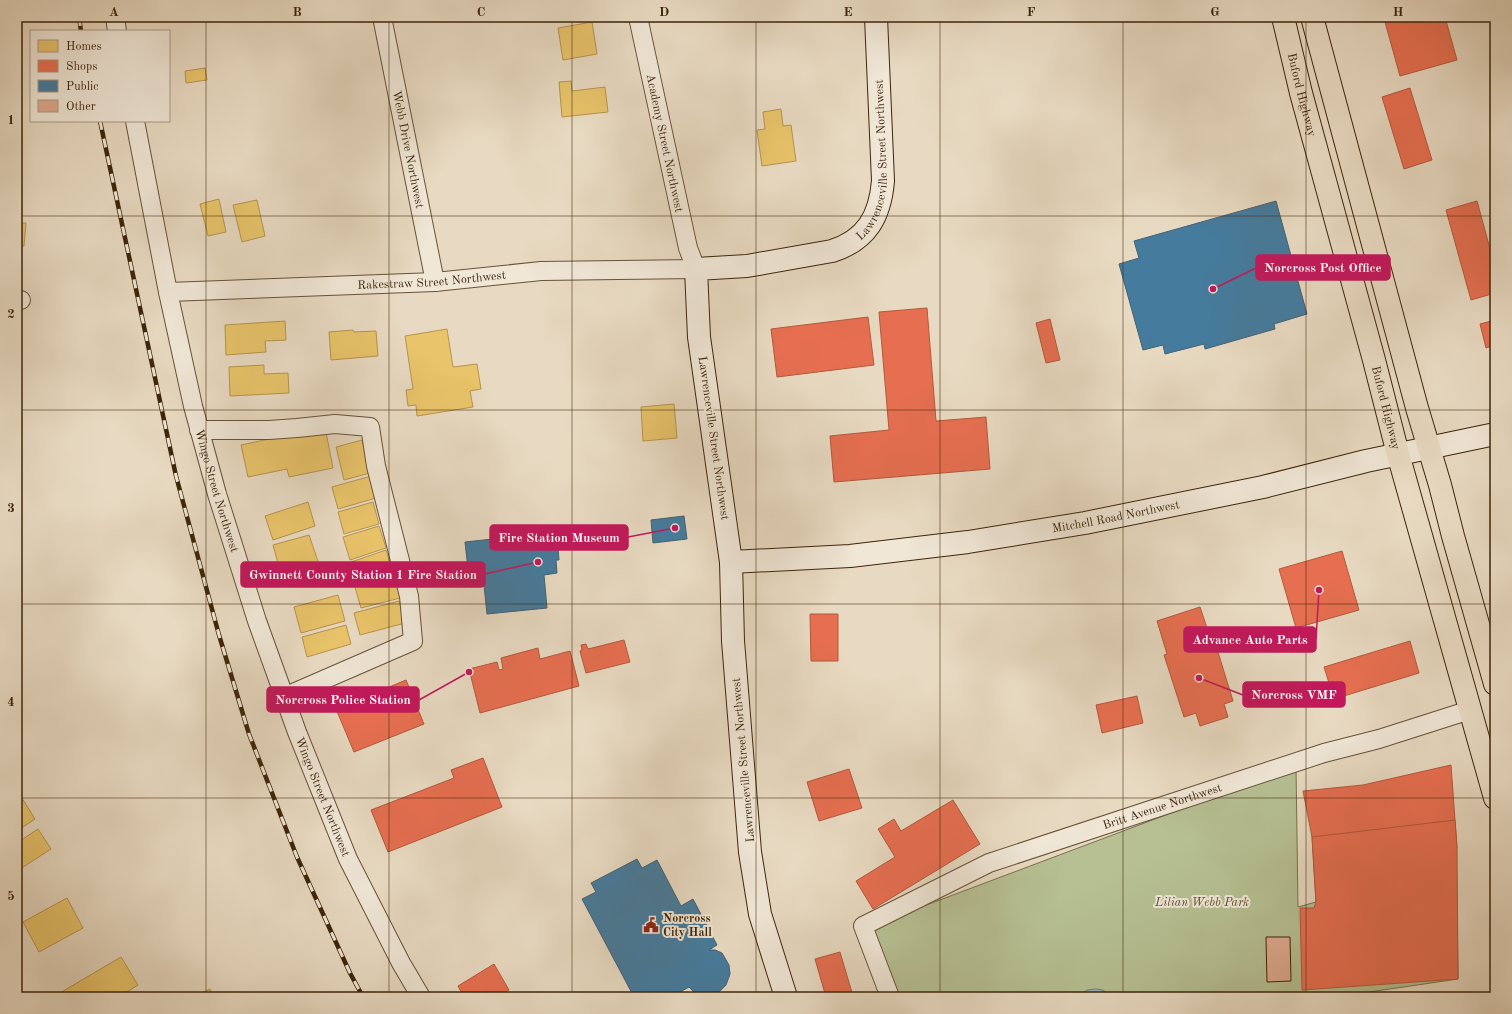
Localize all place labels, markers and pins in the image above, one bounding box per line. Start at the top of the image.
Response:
callout: Norcross Post Office [1256,255,1390,280]
callout: Fire Station Museum [490,525,628,550]
callout: Gwinnett County Station 1 Fire Station [241,562,485,587]
callout: Advance Auto Parts [1184,627,1316,652]
callout: Norcross VMF [1243,682,1345,707]
callout: Norcross Police Station [267,687,419,712]
place label: Norcross City Hall [663,913,712,939]
public building icon: Norcross City Hall [642,916,660,934]

